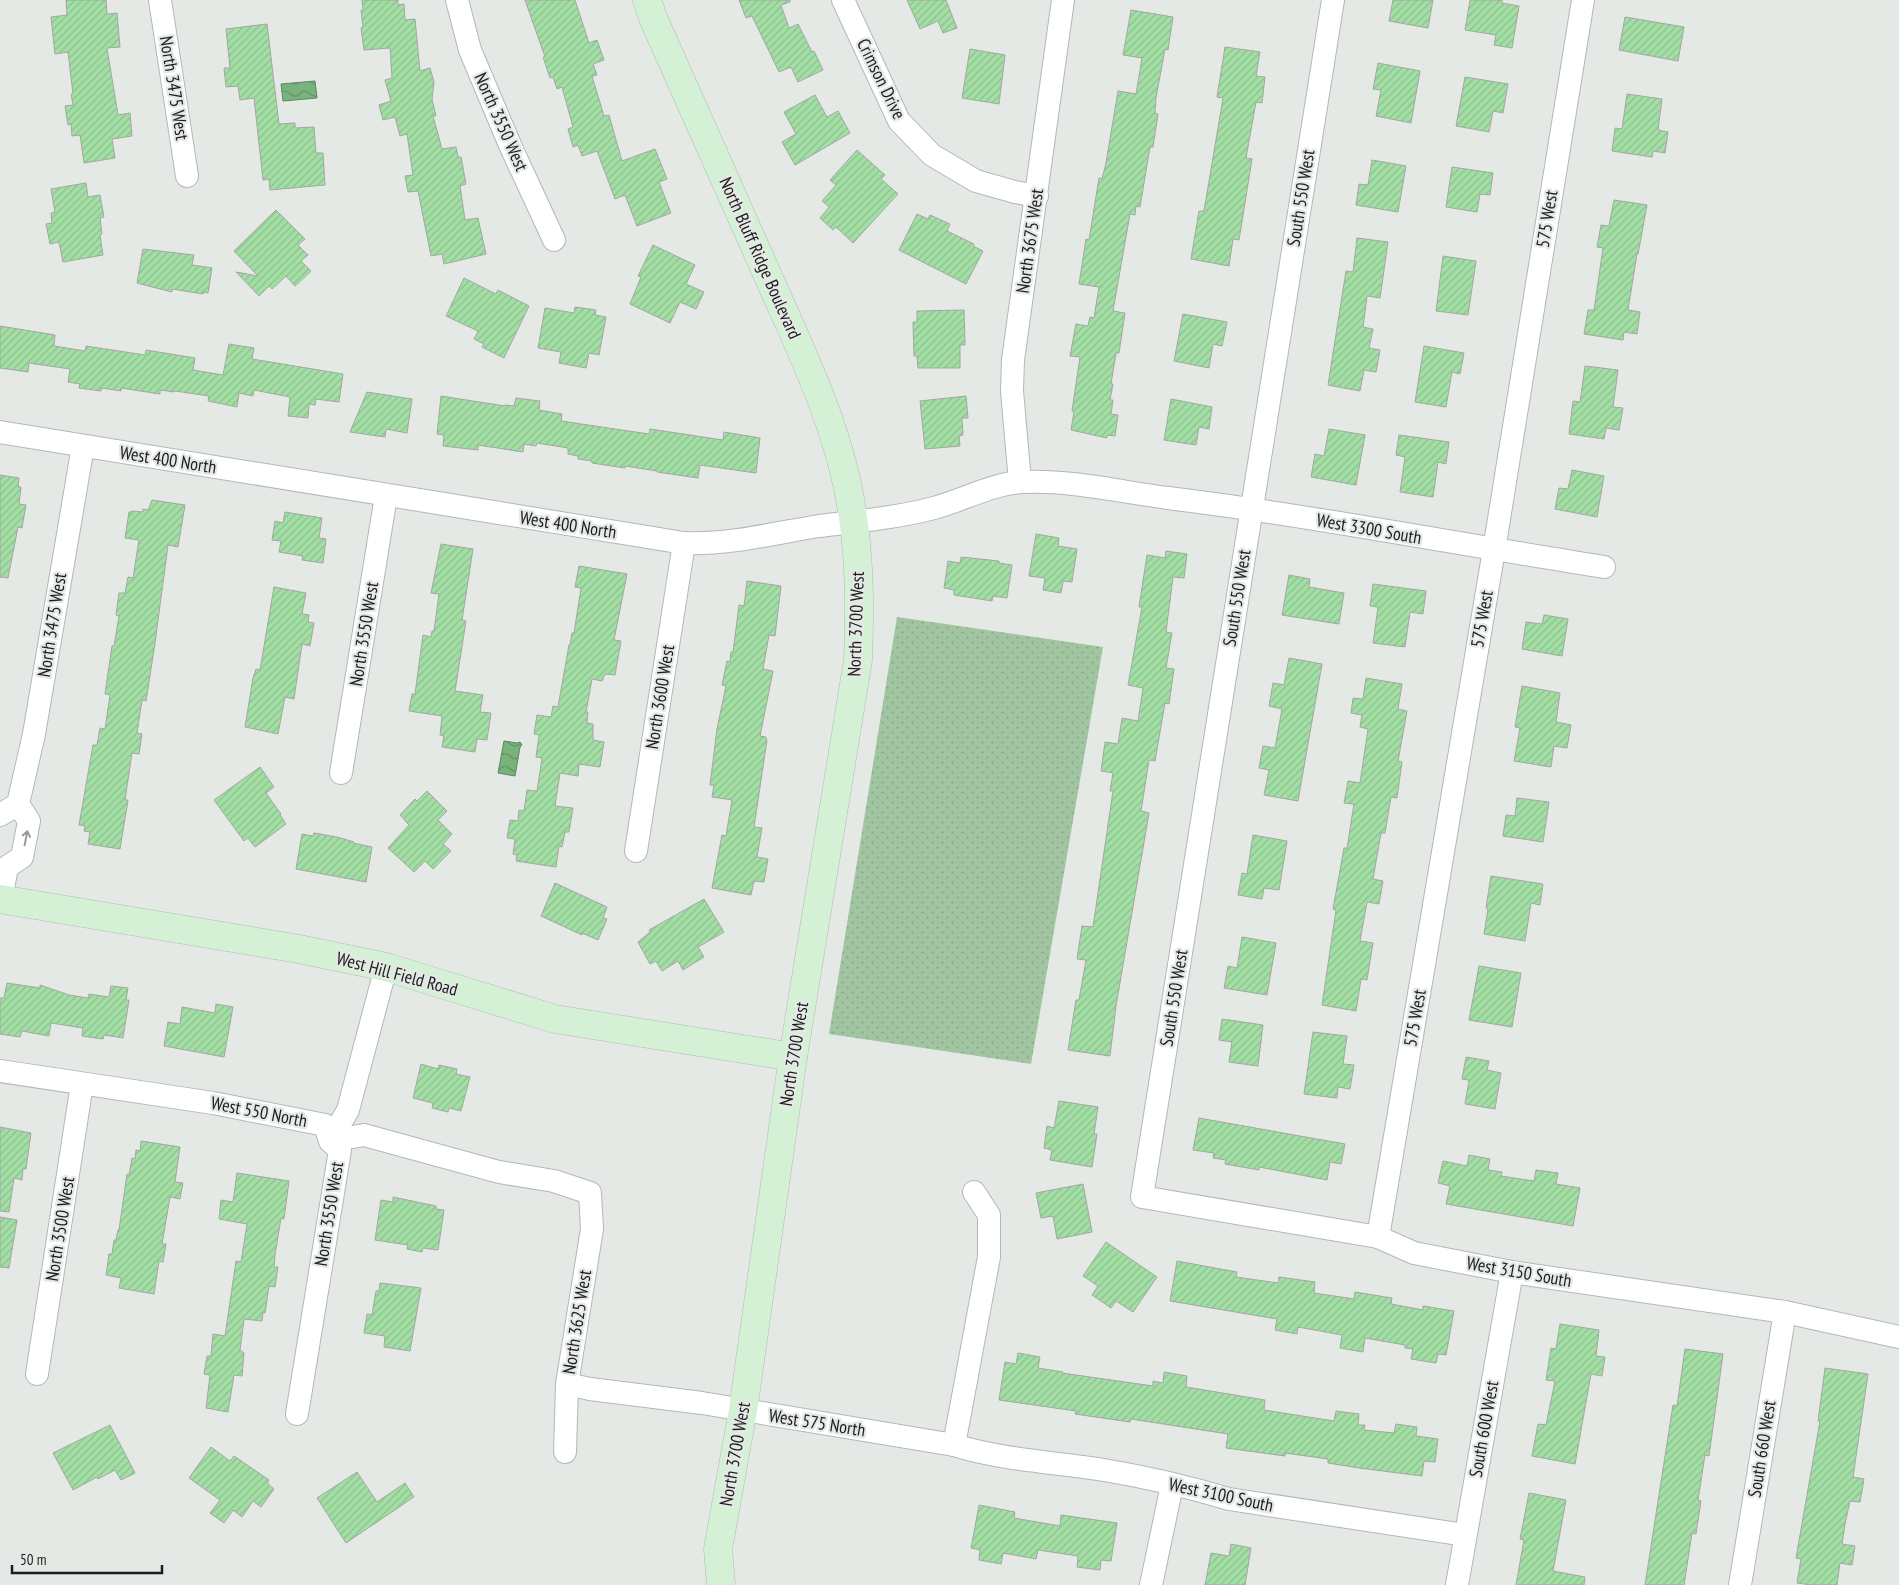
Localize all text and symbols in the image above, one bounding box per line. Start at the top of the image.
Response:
street label: North 3475 West [155,34,194,142]
street label: Crimson Drive [852,35,911,123]
street label: North 3550 West [470,69,533,175]
street label: South 550 West [1282,148,1320,248]
street label: North Bluff Ridge Boulevard [714,173,806,342]
street label: North 3675 West [1011,187,1048,295]
street label: 575 West [1531,189,1562,249]
street label: West 400 North [118,441,218,478]
street label: West 400 North [518,506,618,543]
street label: West 3300 South [1315,508,1423,549]
street label: South 550 West [1218,548,1256,648]
street label: North 3475 West [32,571,71,679]
street label: North 3700 West [842,571,869,677]
street label: North 3550 West [344,580,383,688]
street label: 575 West [1465,588,1498,649]
street label: North 3600 West [640,643,679,751]
one-way arrow [21,830,31,846]
street label: West Hill Field Road [334,946,460,1001]
street label: South 550 West [1155,948,1193,1048]
street label: 575 West [1398,987,1431,1048]
street label: North 3700 West [774,1000,813,1108]
street label: West 550 North [209,1091,309,1132]
street label: North 3550 West [309,1160,348,1268]
street label: North 3500 West [40,1175,79,1283]
street label: West 3150 South [1465,1251,1573,1292]
street label: North 3625 West [557,1268,596,1376]
street label: South 600 West [1464,1379,1503,1479]
street label: South 660 West [1743,1399,1781,1499]
street label: North 3700 West [714,1400,755,1508]
street label: West 575 North [767,1404,867,1441]
street label: West 3100 South [1167,1472,1275,1517]
scale bar [12,1542,162,1574]
text: 50 m [20,1550,46,1569]

